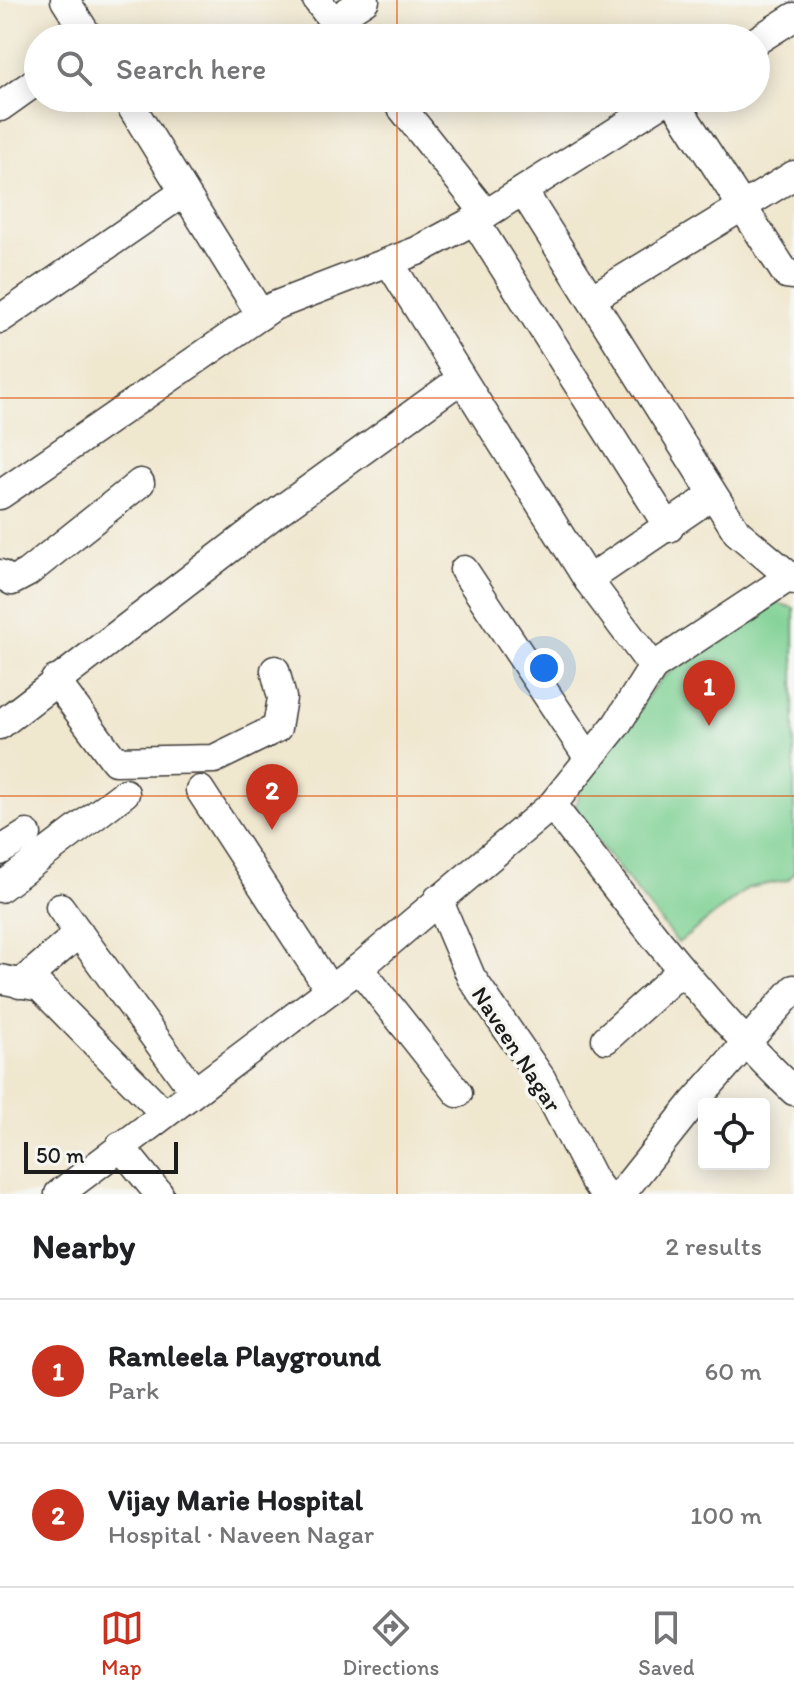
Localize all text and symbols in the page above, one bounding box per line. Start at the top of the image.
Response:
search box [24,24,770,112]
icon: search [52,46,96,90]
text: Search here [116,50,266,87]
your location [524,648,564,688]
pin: 1 [683,660,735,726]
pin: 2 [246,764,298,830]
street label: Naveen Nagar [466,981,568,1117]
map controls [698,1098,770,1170]
button: locate [698,1098,770,1170]
scale bar [24,1138,178,1174]
text: 50 m [36,1142,85,1169]
text: Nearby [32,1226,135,1267]
text: 2 results [665,1230,762,1262]
text: Ramleela Playground [108,1337,381,1374]
text: 1 [52,1355,64,1387]
text: 60 m [705,1355,762,1387]
text: Park [108,1374,159,1406]
text: Vijay Marie Hospital [108,1481,363,1518]
text: 2 [51,1499,65,1531]
text: 100 m [690,1499,762,1531]
text: Hospital · Naveen Nagar [108,1518,374,1550]
tab: Map [100,1606,144,1681]
tab: Directions [343,1606,439,1681]
tab: Saved [638,1606,694,1681]

